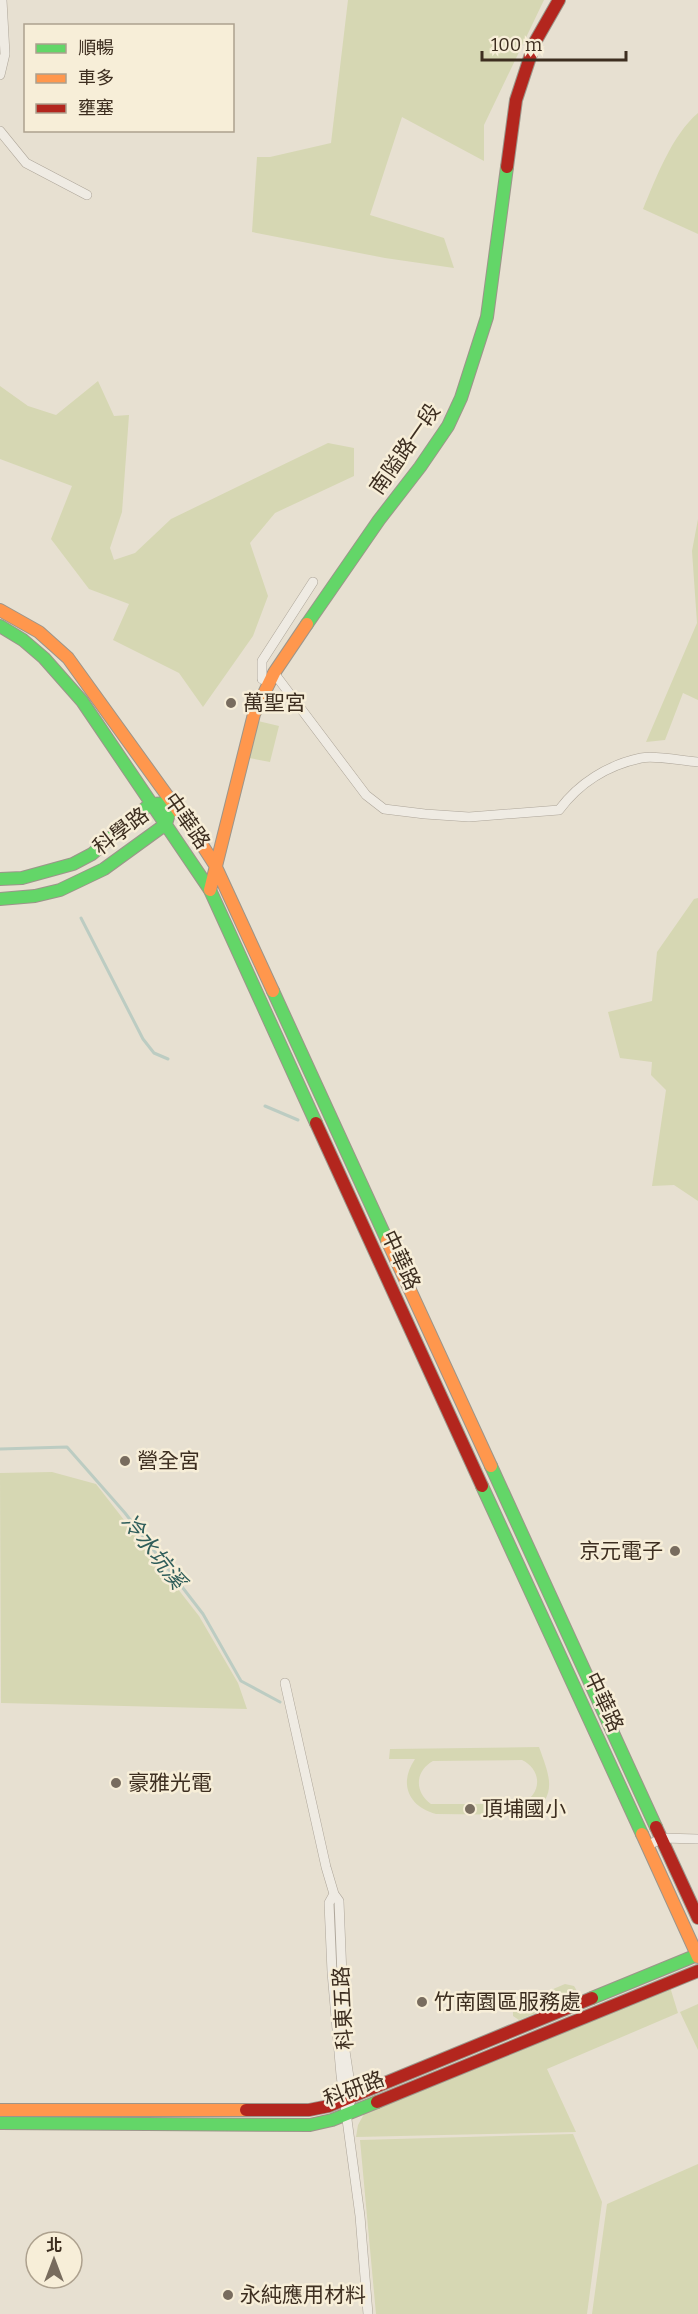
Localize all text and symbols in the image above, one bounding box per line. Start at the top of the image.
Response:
legend [24,24,234,132]
scale bar [482,24,626,62]
text: 100 m [491,34,542,56]
text: 順暢 [78,37,114,59]
text: 車多 [78,67,114,89]
text: 壅塞 [78,97,114,119]
street label: 南隘路一段 [364,399,446,499]
place label: 萬聖宮 [243,690,306,716]
marker: 萬聖宮 [224,696,238,710]
street label: 中華路 [158,788,216,854]
street label: 科學路 [88,802,154,860]
street label: 中華路 [376,1226,426,1294]
place label: 營全宮 [137,1448,200,1474]
marker: 營全宮 [118,1454,132,1468]
water label: 冷水坑溪 [116,1508,193,1597]
place label: 京元電子 [579,1538,663,1564]
marker: 京元電子 [668,1544,682,1558]
street label: 中華路 [579,1668,629,1736]
place label: 豪雅光電 [128,1770,212,1796]
marker: 豪雅光電 [109,1776,123,1790]
place label: 頂埔國小 [482,1796,566,1822]
marker: 頂埔國小 [463,1802,477,1816]
street label: 科東五路 [328,1965,358,2051]
place label: 竹南園區服務處 [434,1989,581,2015]
marker: 竹南園區服務處 [415,1995,429,2009]
street label: 科研路 [320,2066,388,2112]
north arrow [24,2230,84,2290]
text: 北 [46,2236,62,2255]
place label: 永純應用材料 [240,2282,366,2308]
marker: 永純應用材料 [221,2288,235,2302]

